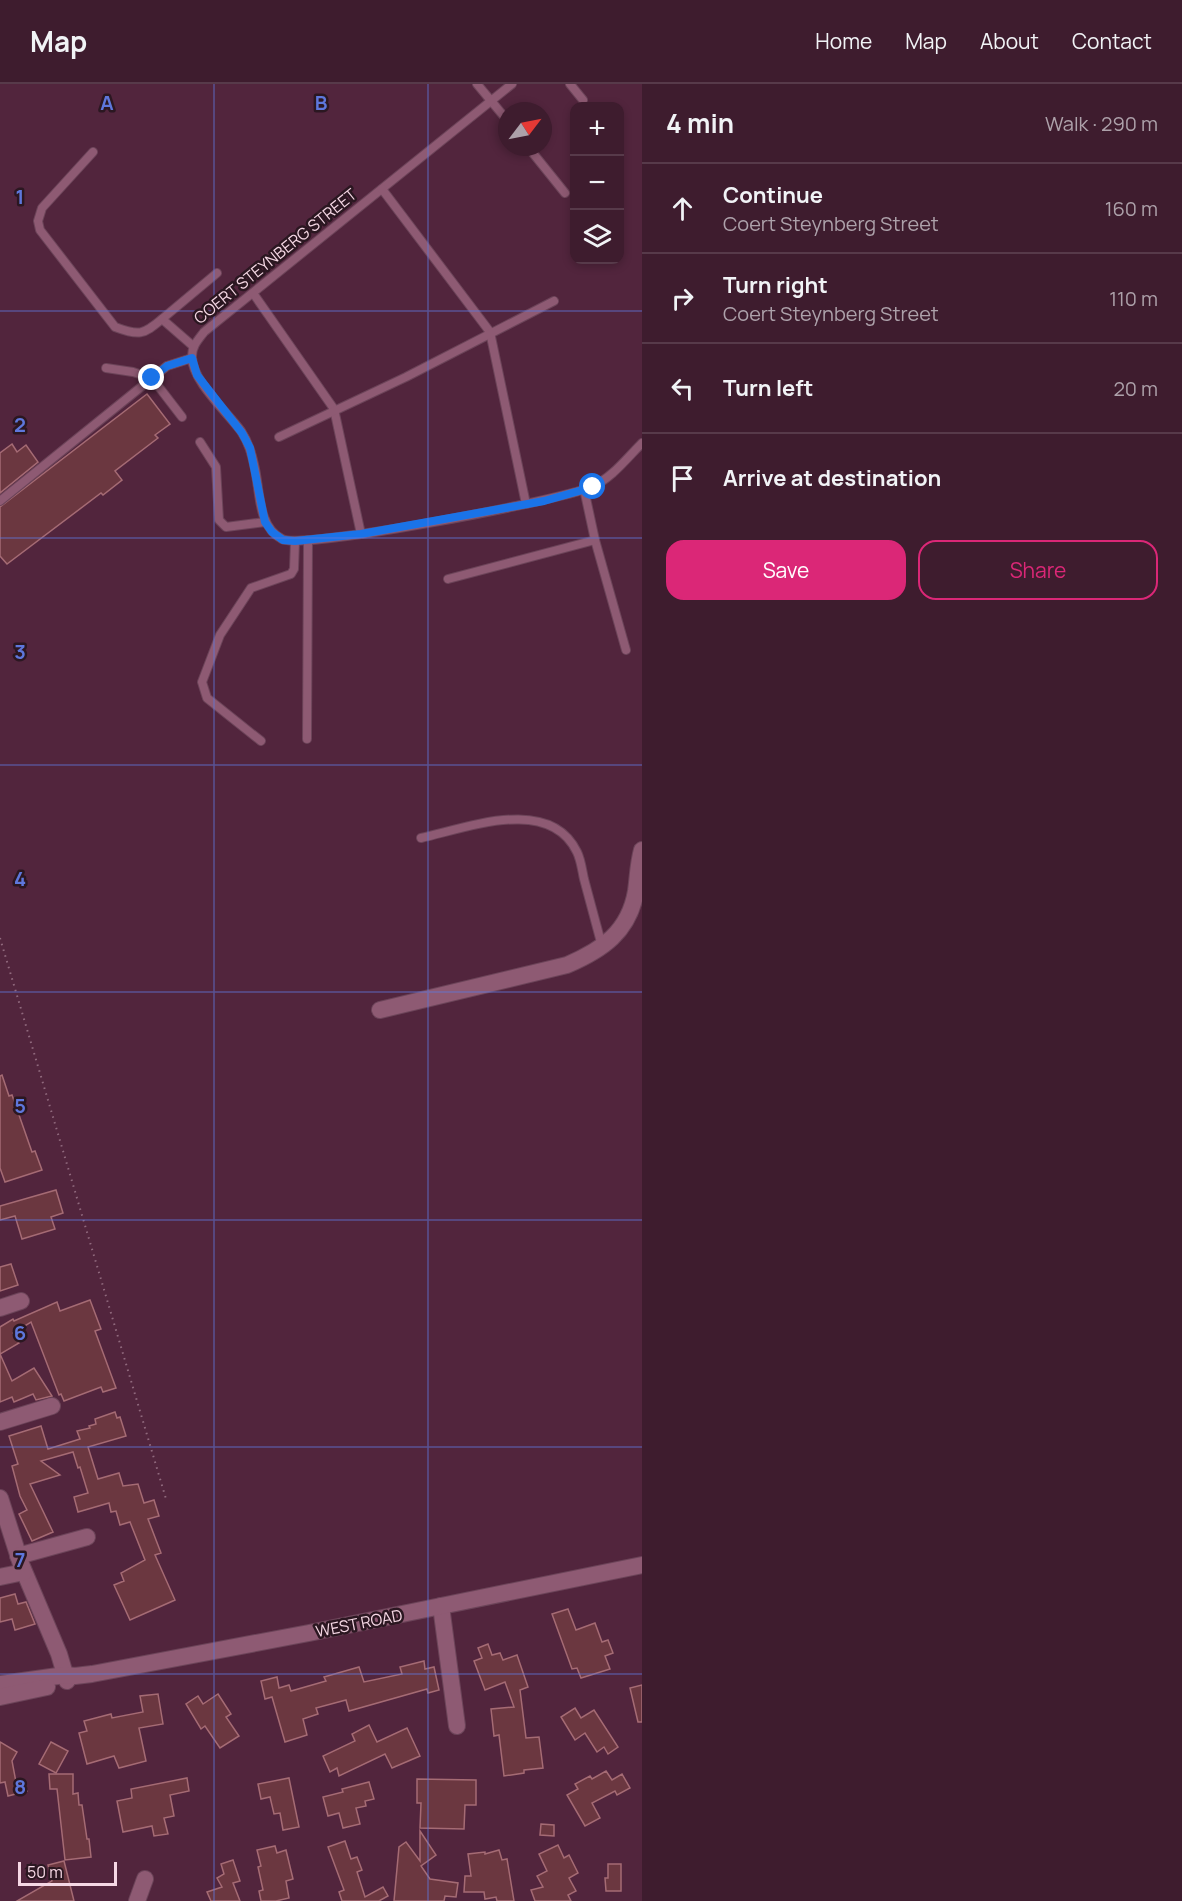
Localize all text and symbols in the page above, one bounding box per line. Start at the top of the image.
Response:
text: Map [30,22,87,60]
text: Home [815,27,872,55]
text: Map [905,27,947,55]
text: About [980,27,1039,55]
text: Contact [1072,27,1152,55]
text: A [100,89,114,116]
text: B [315,89,328,116]
north arrow [498,102,552,156]
map controls [570,102,624,264]
button: + [570,102,624,156]
text: 4 min [666,105,734,141]
text: Walk · 290 m [1045,110,1158,137]
button: − [570,156,624,210]
text: Continue [723,180,823,210]
text: 1 [16,183,24,210]
street label: COERT STEYNBERG STREET [189,183,361,329]
icon: ahead [666,192,699,225]
text: 160 m [1105,195,1158,222]
button: layers [570,210,624,264]
text: Coert Steynberg Street [723,210,939,237]
text: Turn right [723,270,828,300]
icon: right [666,282,699,315]
text: 110 m [1109,285,1158,312]
text: Coert Steynberg Street [723,300,939,327]
route end [138,364,164,390]
icon: left [666,372,699,405]
text: Turn left [723,373,813,403]
text: 20 m [1113,375,1158,402]
text: 2 [14,411,26,438]
icon: arrive [666,462,699,495]
text: Arrive at destination [723,463,941,493]
route start [579,473,605,499]
button: Save [666,540,906,600]
button: Share [918,540,1158,600]
text: 3 [14,638,26,665]
text: 4 [14,865,26,892]
text: 5 [14,1092,26,1119]
text: 6 [14,1319,26,1346]
text: 7 [15,1546,25,1573]
street label: WEST ROAD [314,1604,405,1642]
text: 8 [14,1773,26,1800]
scale bar [18,1859,117,1886]
text: 50 m [27,1861,63,1883]

